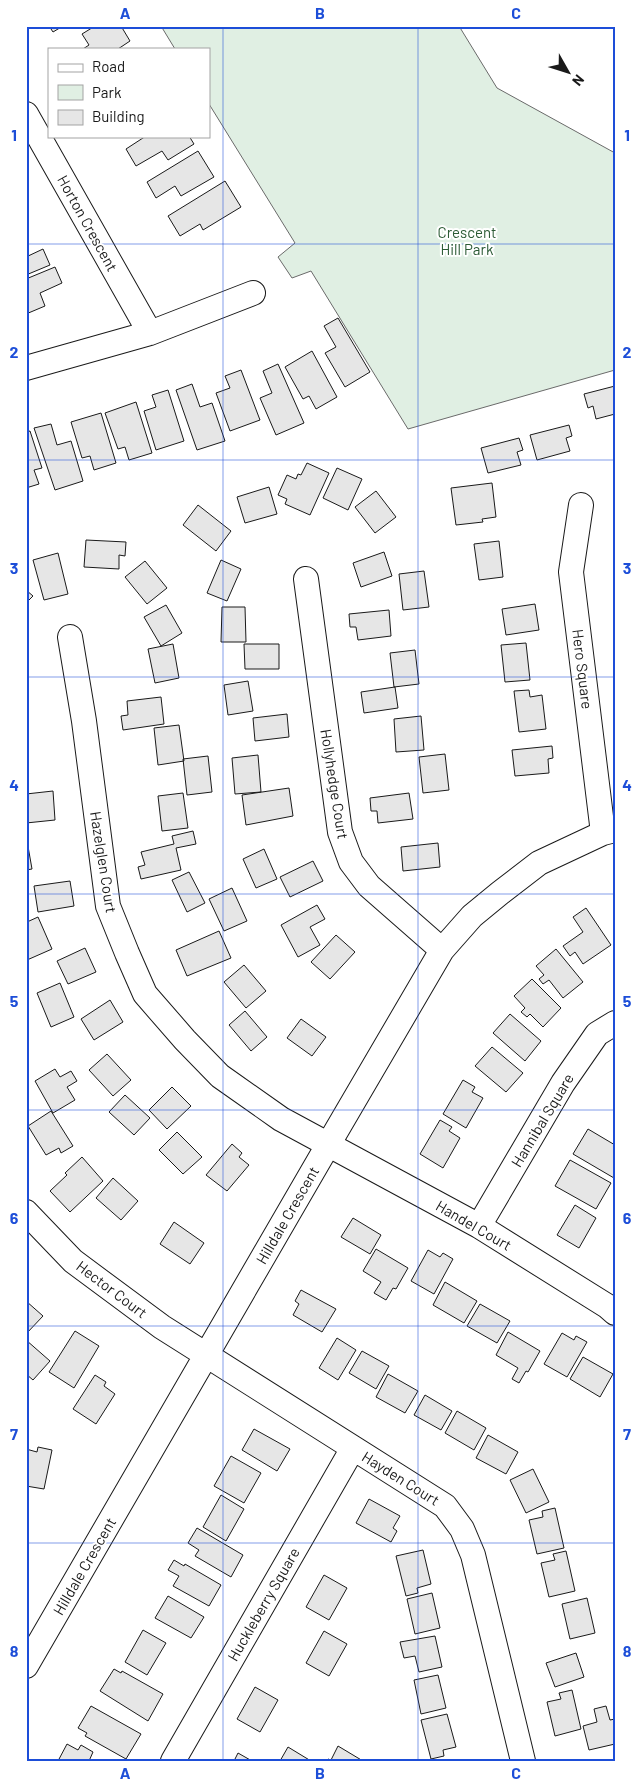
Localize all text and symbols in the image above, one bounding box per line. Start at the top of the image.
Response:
text: A [120,3,131,22]
text: B [315,3,325,22]
text: C [511,3,521,22]
legend [48,48,210,138]
north arrow [544,48,594,98]
text: Road [92,57,125,75]
text: N [569,72,588,89]
text: Park [92,83,122,101]
text: Building [92,107,145,125]
text: 1 [11,125,17,144]
text: 1 [624,125,630,144]
street label: Horton Crescent [54,172,122,274]
park label: Crescent Hill Park [438,223,496,258]
text: 2 [10,342,19,361]
text: 2 [623,342,632,361]
text: 3 [10,558,18,577]
text: 3 [623,558,631,577]
street label: Hero Square [569,628,597,710]
street label: Hollyhedge Court [317,728,353,840]
text: 4 [9,775,19,794]
text: 4 [622,775,632,794]
street label: Hazelglen Court [87,810,121,914]
text: 5 [10,991,19,1010]
text: 5 [623,991,632,1010]
street label: Hannibal Square [507,1070,577,1170]
street label: Hilldale Crescent [252,1163,322,1267]
street label: Handel Court [433,1196,515,1254]
text: 6 [10,1208,19,1227]
text: 6 [623,1208,632,1227]
street label: Hector Court [73,1257,151,1321]
text: 7 [10,1424,18,1443]
text: 7 [623,1424,631,1443]
street label: Hayden Court [359,1447,443,1509]
street label: Hilldale Crescent [49,1514,119,1618]
street label: Huckleberry Square [223,1544,303,1664]
text: 8 [10,1641,19,1660]
text: 8 [623,1641,632,1660]
text: A [120,1763,131,1782]
text: B [315,1763,325,1782]
text: C [511,1763,521,1782]

